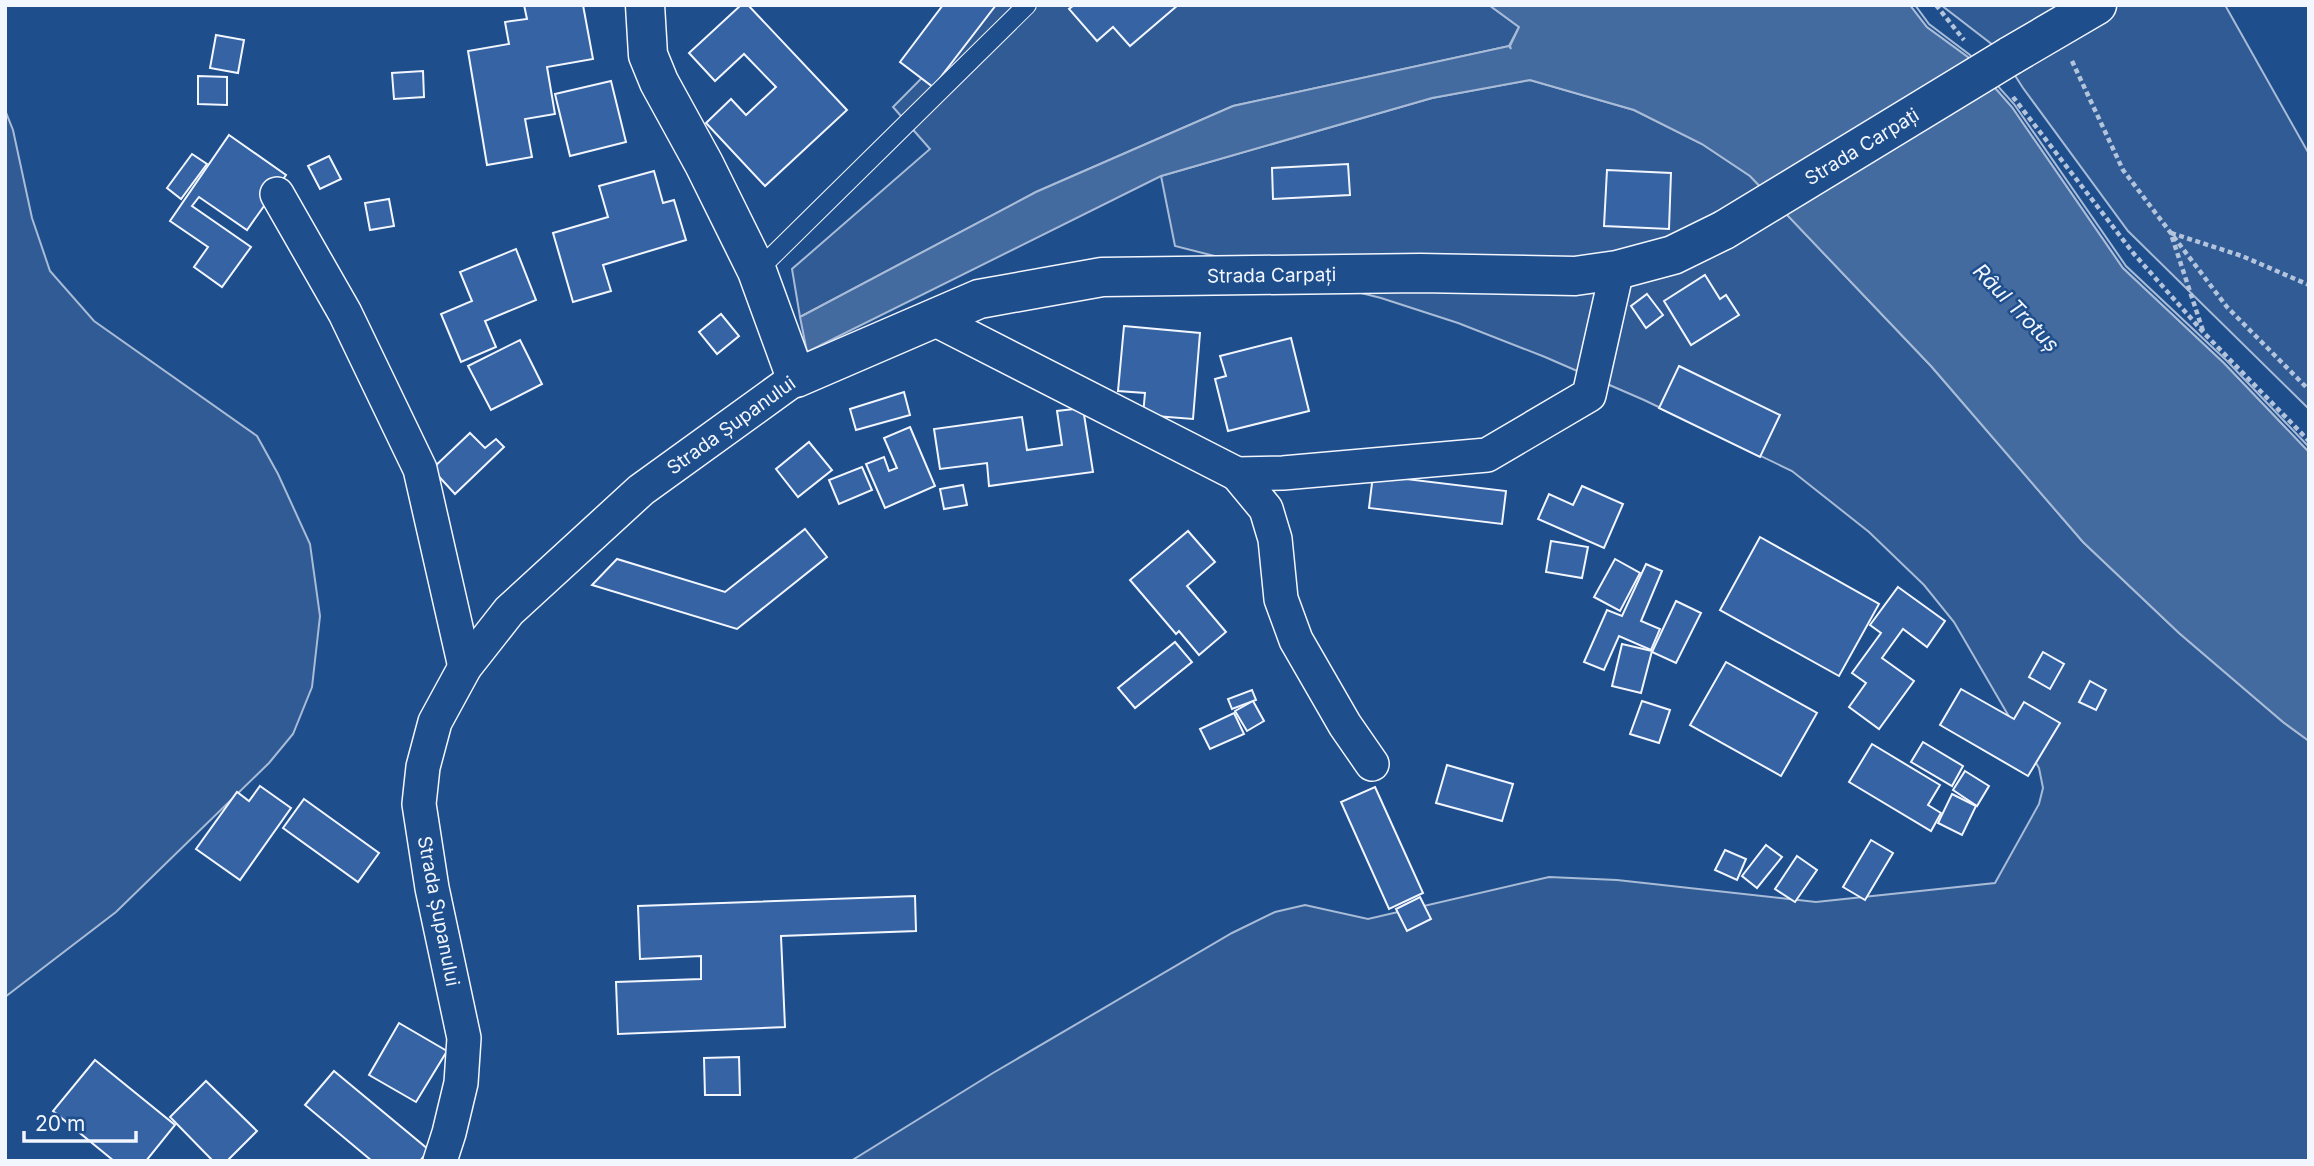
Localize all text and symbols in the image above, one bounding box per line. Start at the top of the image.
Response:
street label: Strada Carpați [1801,103,1923,190]
water label: Râul Trotuș [1968,258,2064,357]
street label: Strada Carpați [1207,263,1336,288]
street label: Strada Șupanului [663,371,800,479]
street label: Strada Șupanului [413,834,464,988]
scale bar [24,1100,136,1144]
text: 20 m [35,1111,85,1136]

